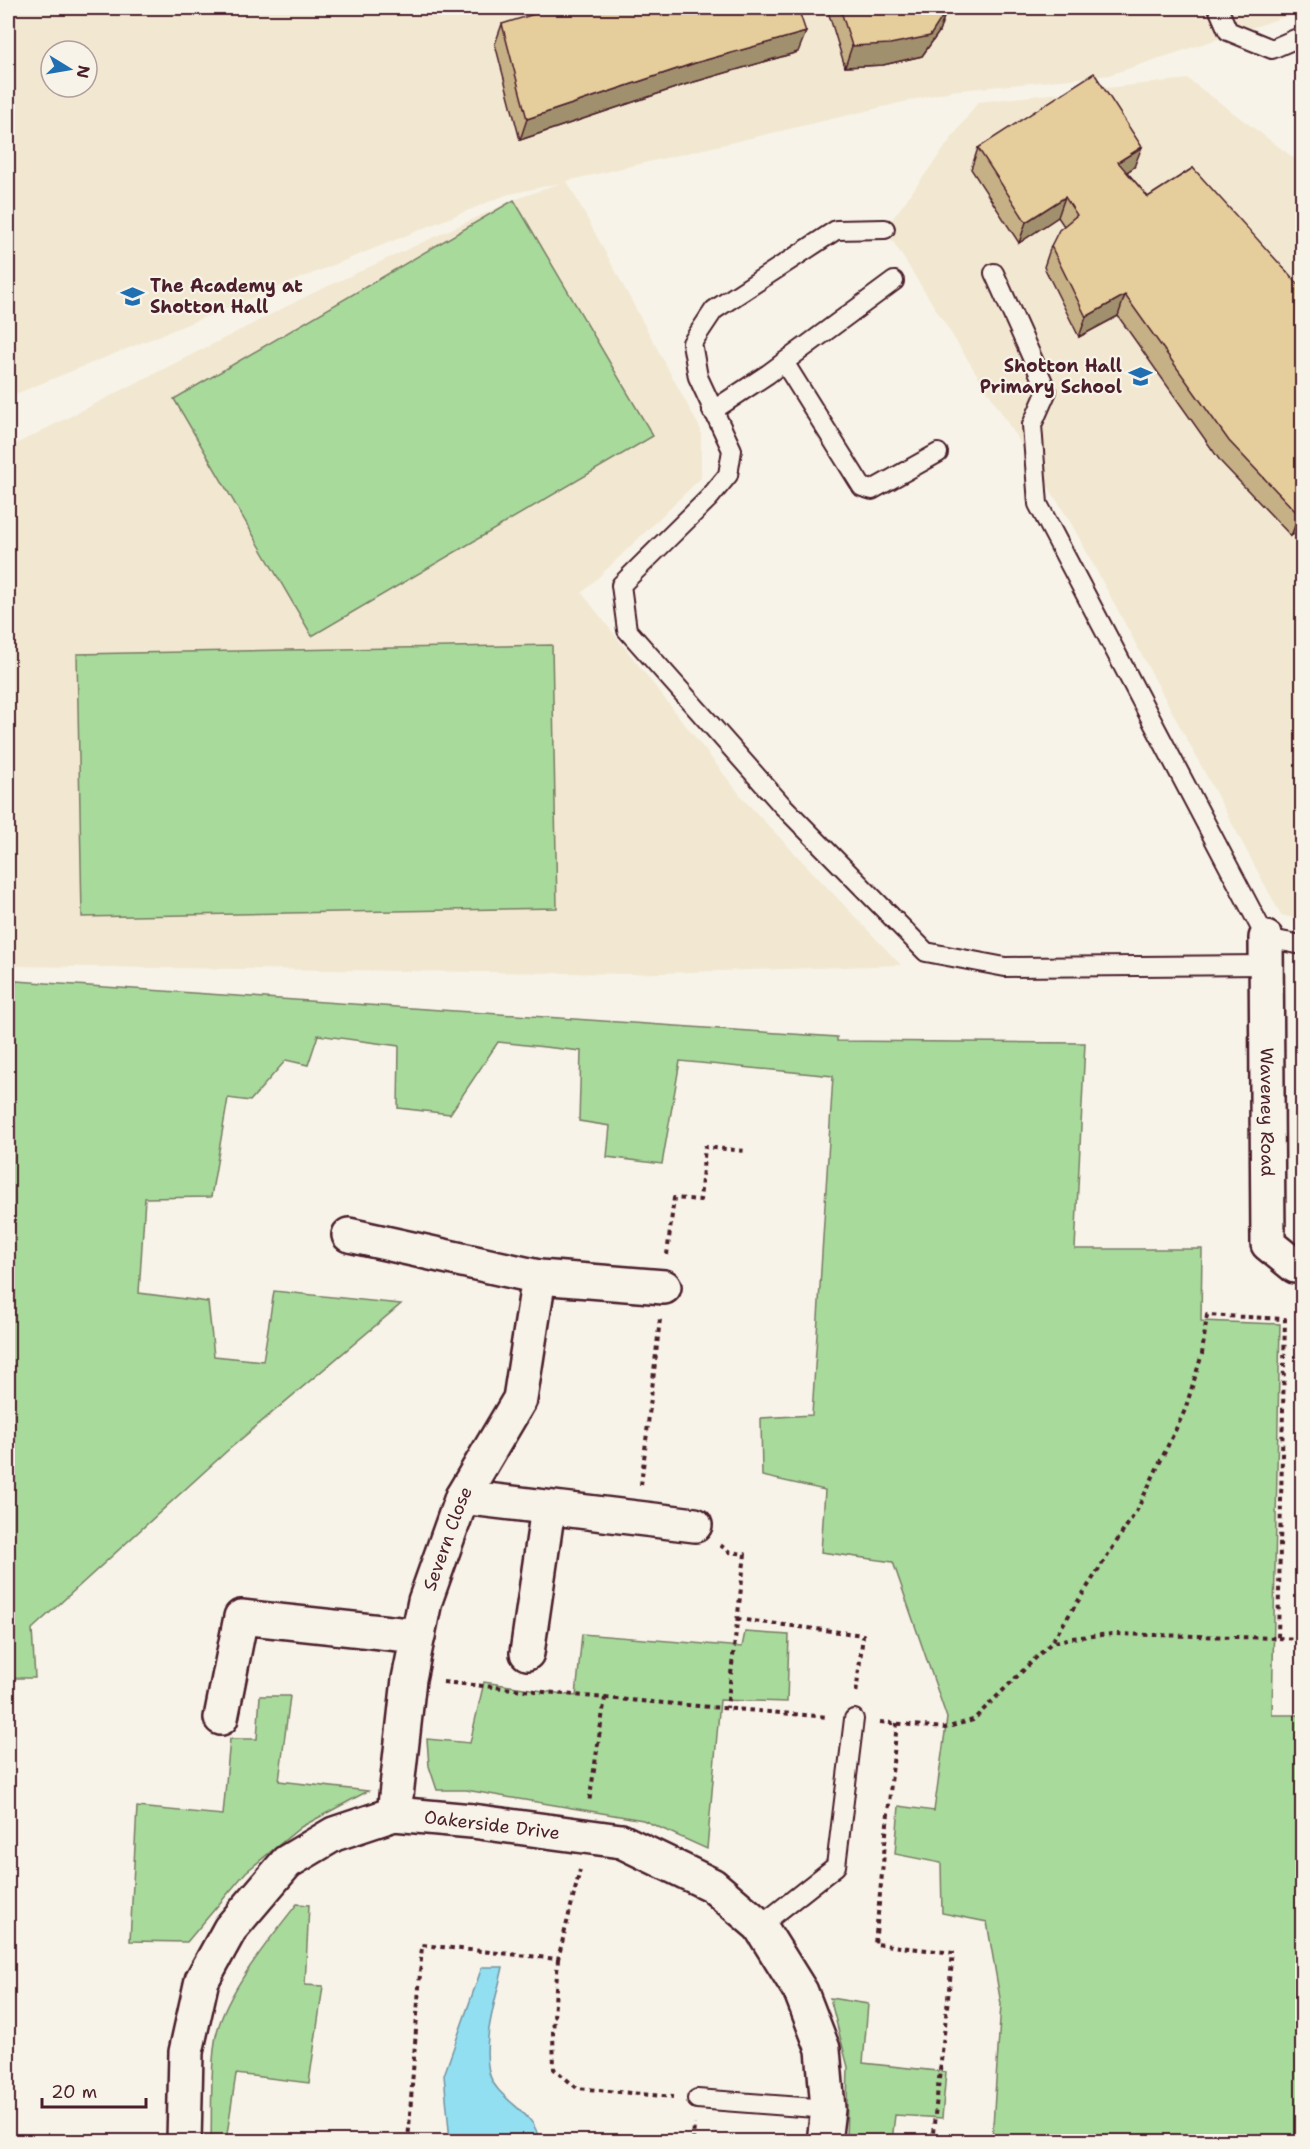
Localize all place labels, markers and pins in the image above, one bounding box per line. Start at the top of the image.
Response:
place label: The Academy at Shotton Hall [150,274,303,319]
school or university icon: The Academy at Shotton Hall [119,283,145,309]
place label: Shotton Hall Primary School [980,354,1122,399]
school or university icon: Shotton Hall Primary School [1127,363,1153,389]

